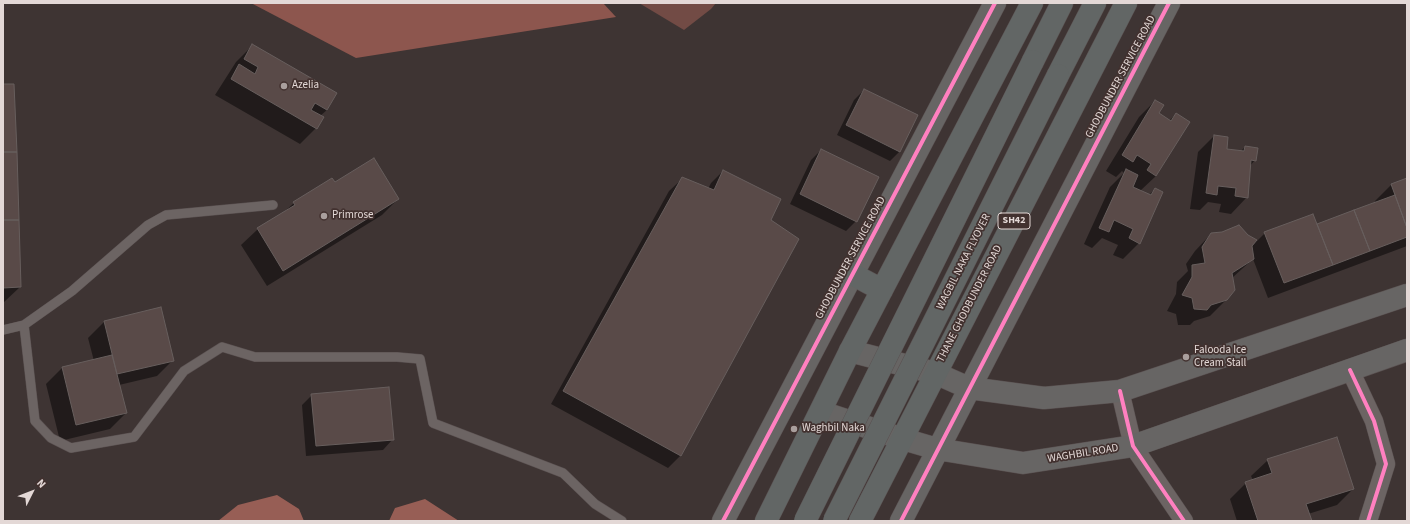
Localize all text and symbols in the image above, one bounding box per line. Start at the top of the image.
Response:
street label: GHODBUNDER SERVICE ROAD [1083,14,1159,140]
place label: Azelia [292,79,319,93]
marker: Azelia [279,81,289,91]
street label: GHODBUNDER SERVICE ROAD [813,195,889,321]
place label: Primrose [332,209,374,223]
marker: Primrose [319,211,329,221]
street label: WAGBIL NAKA FLYOVER [934,212,994,312]
road number: SH42 [998,213,1030,229]
street label: THANE GHODBUNDER ROAD [935,243,1005,365]
place label: Falooda Ice Cream Stall [1194,344,1246,370]
marker: Falooda Ice Cream Stall [1181,352,1191,362]
place label: Waghbil Naka [802,422,865,436]
marker: Waghbil Naka [789,424,799,434]
street label: WAGHBIL ROAD [1047,442,1119,466]
north arrow [12,472,52,512]
text: N [33,476,49,491]

